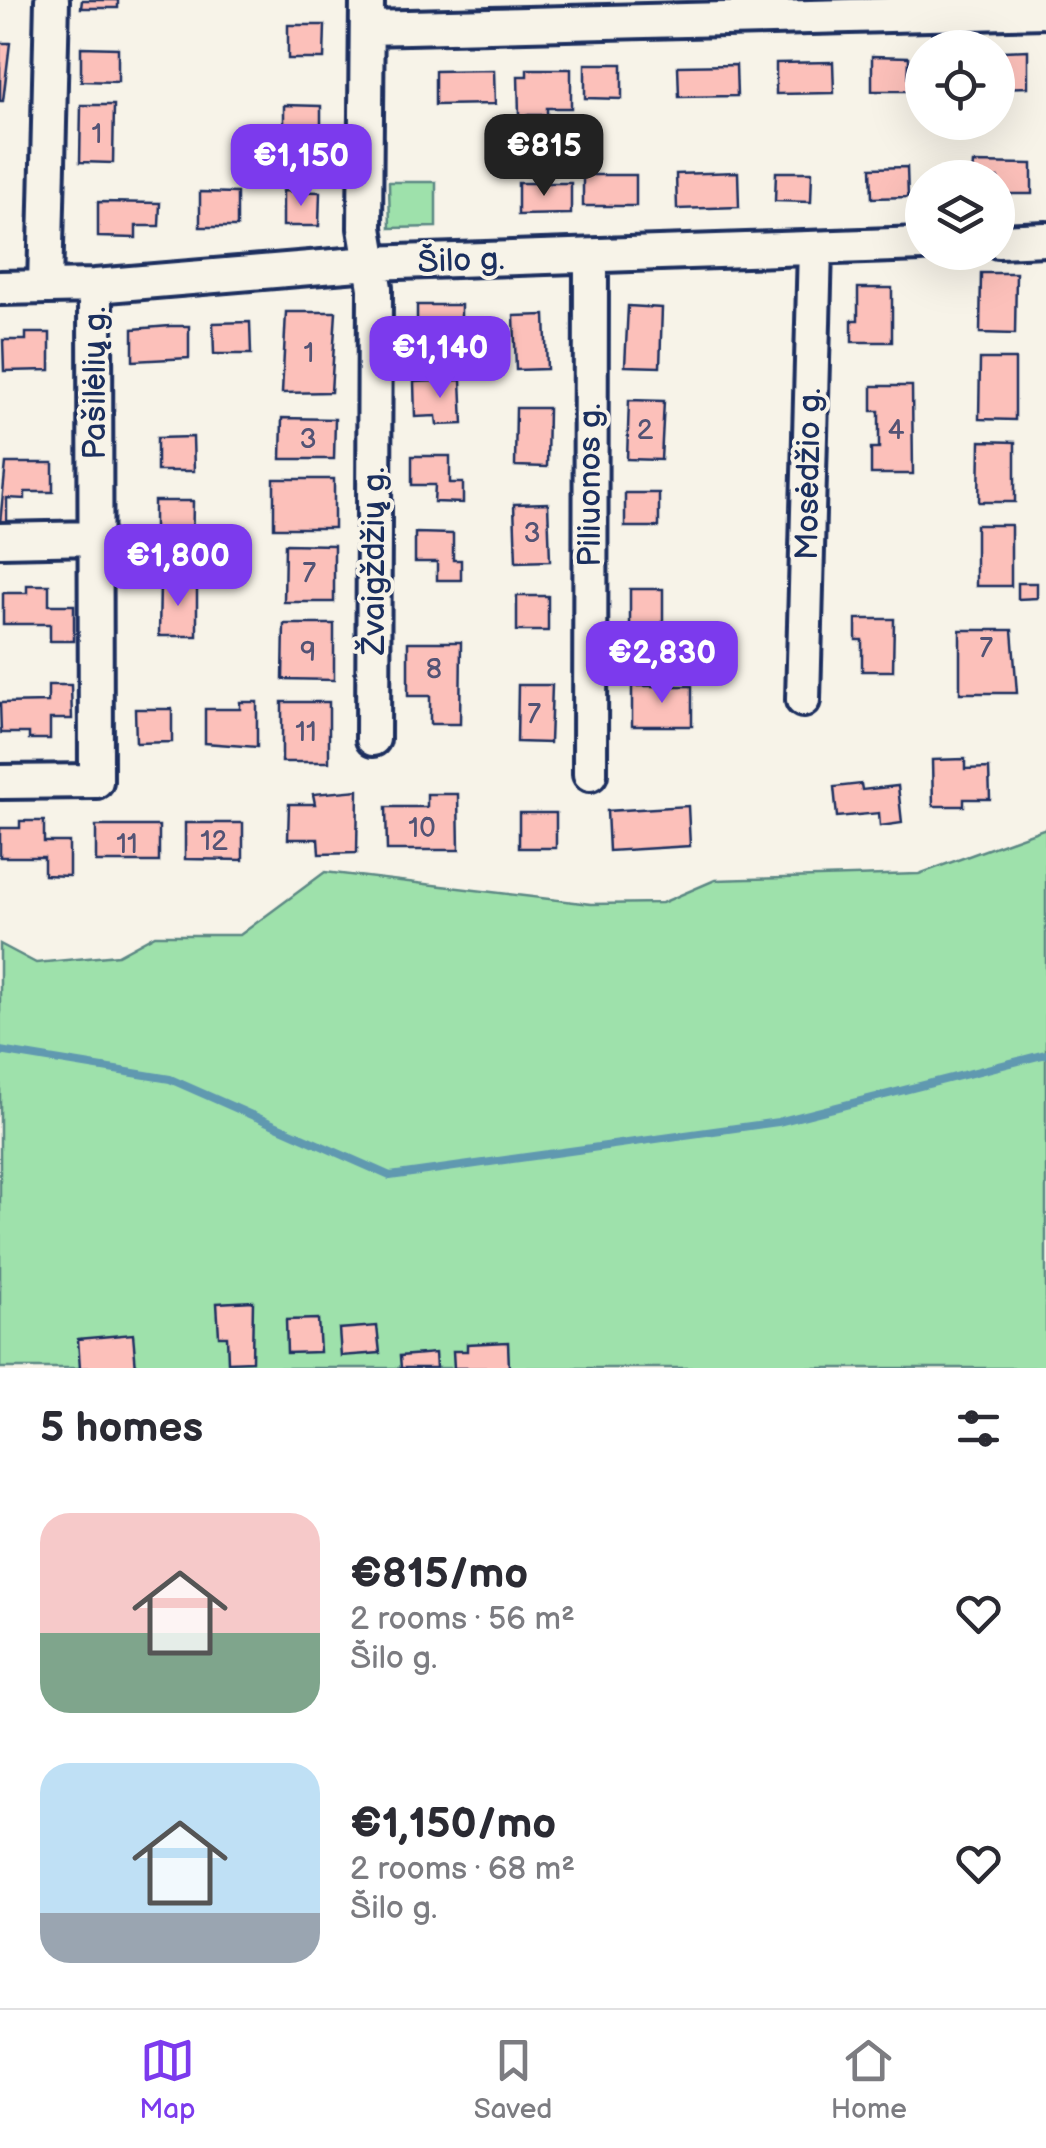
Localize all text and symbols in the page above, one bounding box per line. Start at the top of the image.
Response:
map controls [905,30,1015,270]
button: locate [905,30,1015,140]
pin: €815 [485,114,603,199]
house number: 1 [92,118,102,151]
pin: €1,150 [220,124,382,209]
text: €815 [506,127,582,166]
text: €1,150 [253,137,349,176]
button: layers [905,160,1015,270]
street label: Šilo g. [417,240,505,282]
street label: Pašilėlių g. [76,307,115,459]
pin: €1,140 [359,316,521,401]
text: €1,140 [392,329,488,368]
house number: 1 [304,337,314,370]
street label: Mosėdžio g. [788,388,830,560]
street label: Piliuonos g. [571,403,610,567]
house number: 2 [637,414,654,447]
house number: 4 [887,414,905,447]
house number: 3 [299,423,317,456]
street label: Žvaigždžių g. [354,467,394,656]
house number: 3 [523,517,541,550]
pin: €1,800 [97,524,259,609]
text: €1,800 [126,537,230,576]
house number: 7 [302,557,316,590]
pin: €2,830 [581,621,743,706]
house number: 7 [979,632,993,665]
text: €2,830 [608,634,716,673]
house number: 9 [300,636,316,669]
house number: 8 [426,653,442,686]
house number: 7 [527,698,541,731]
house number: 11 [295,716,317,749]
house number: 10 [408,812,436,845]
house number: 12 [200,825,228,858]
house number: 11 [116,828,138,861]
icon: filters [951,1401,1006,1456]
text: 5 homes [40,1403,203,1454]
text: €815/mo [350,1549,528,1600]
icon: home [120,1553,240,1673]
icon: heart [951,1586,1006,1641]
text: 2 rooms · 56 m² [350,1600,575,1639]
text: Šilo g. [350,1639,437,1678]
text: €1,150/mo [350,1799,556,1850]
icon: home [120,1803,240,1923]
icon: heart [951,1836,1006,1891]
text: 2 rooms · 68 m² [350,1850,575,1889]
text: Šilo g. [350,1889,437,1928]
tab: Map [139,2033,195,2126]
tab: Saved [474,2033,552,2126]
tab: Home [831,2033,907,2126]

